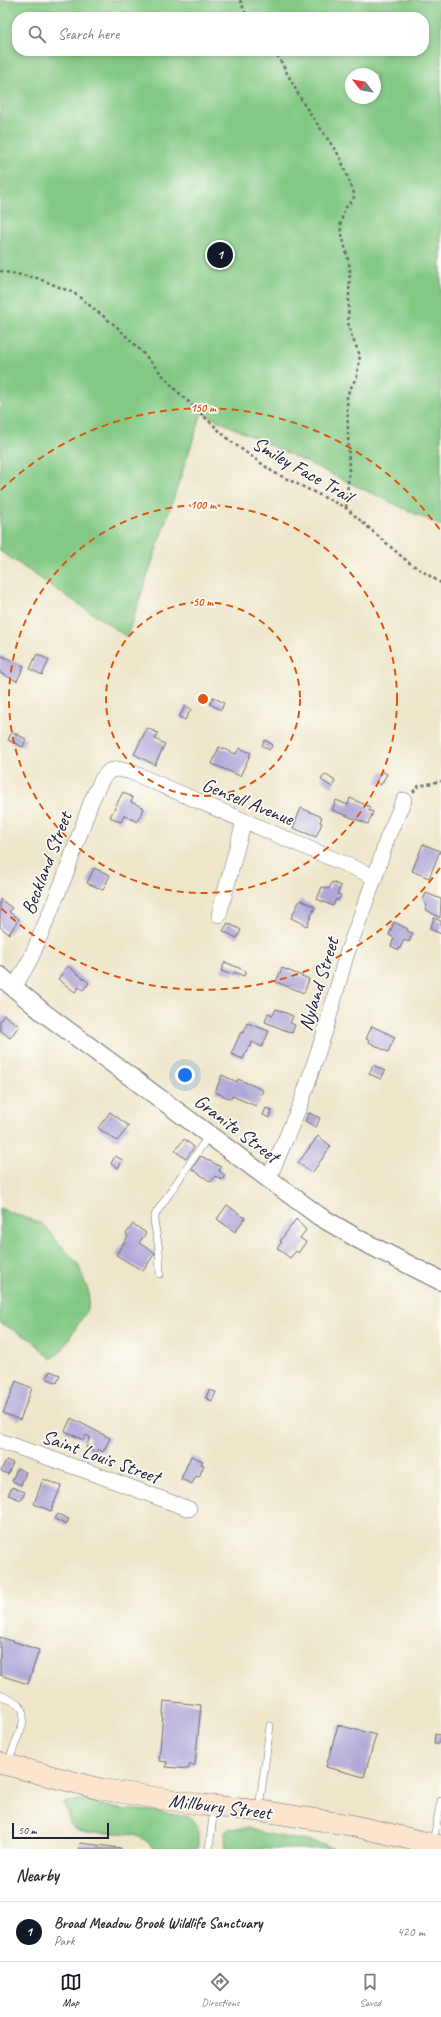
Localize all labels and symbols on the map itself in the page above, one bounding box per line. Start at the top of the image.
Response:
north arrow [345,68,381,104]
pin: 1 [207,240,233,270]
text: 150 m [190,400,217,416]
street label: Smiley Face Trail [248,431,361,510]
text: 100 m [190,497,217,513]
text: 50 m [193,594,214,610]
centre of rings [196,692,210,706]
street label: Gensell Avenue [199,772,298,832]
street label: Beckland Street [16,806,78,918]
street label: Nyland Street [292,932,345,1034]
your location [175,1065,195,1085]
street label: Granite Street [189,1088,287,1170]
street label: Saint Louis Street [38,1424,166,1491]
street label: Millbury Street [167,1788,275,1825]
scale bar [12,1821,109,1840]

